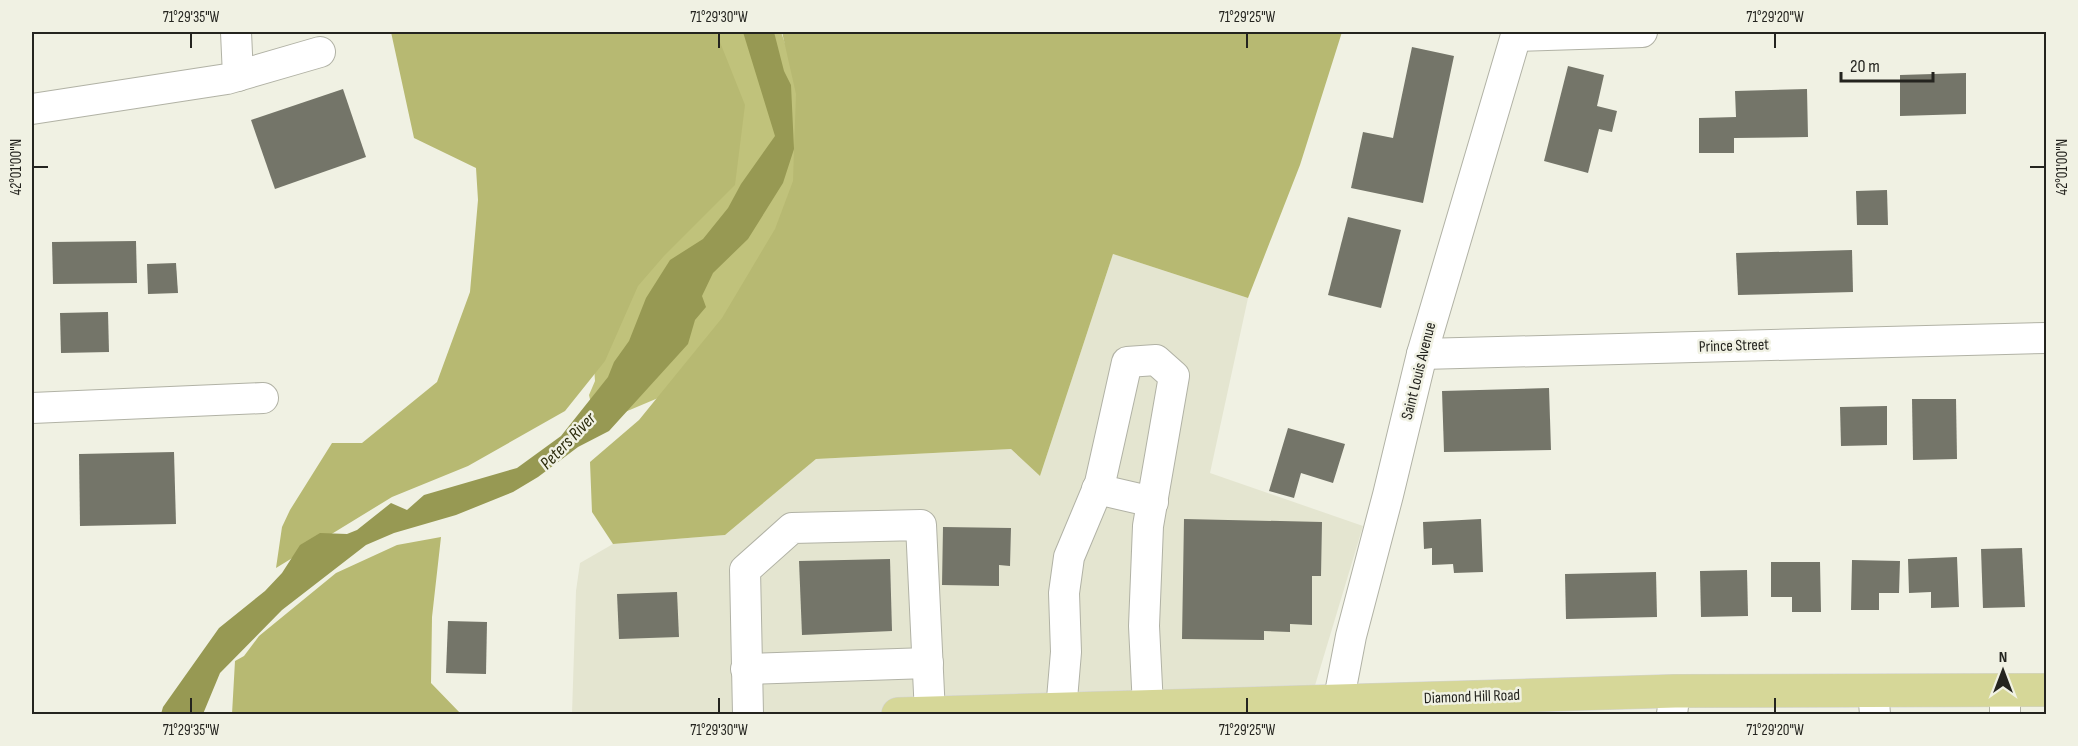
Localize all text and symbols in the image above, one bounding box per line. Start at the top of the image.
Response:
text: 71°29'35"W [163,8,220,27]
text: 71°29'30"W [690,8,748,27]
text: 71°29'25"W [1219,8,1276,27]
text: 71°29'20"W [1746,8,1804,27]
scale bar [1841,45,1932,83]
text: 20 m [1850,56,1880,77]
text: 42°01'00"N [7,139,26,195]
text: 42°01'00"N [2053,139,2072,195]
street label: Saint Louis Avenue [1398,320,1440,422]
street label: Prince Street [1699,335,1770,357]
water label: Peters River [536,408,601,474]
north arrow [1973,641,2033,701]
text: N [1999,648,2007,667]
street label: Diamond Hill Road [1424,686,1520,708]
text: 71°29'35"W [163,721,220,740]
text: 71°29'30"W [690,721,748,740]
text: 71°29'25"W [1219,721,1276,740]
text: 71°29'20"W [1746,721,1804,740]

